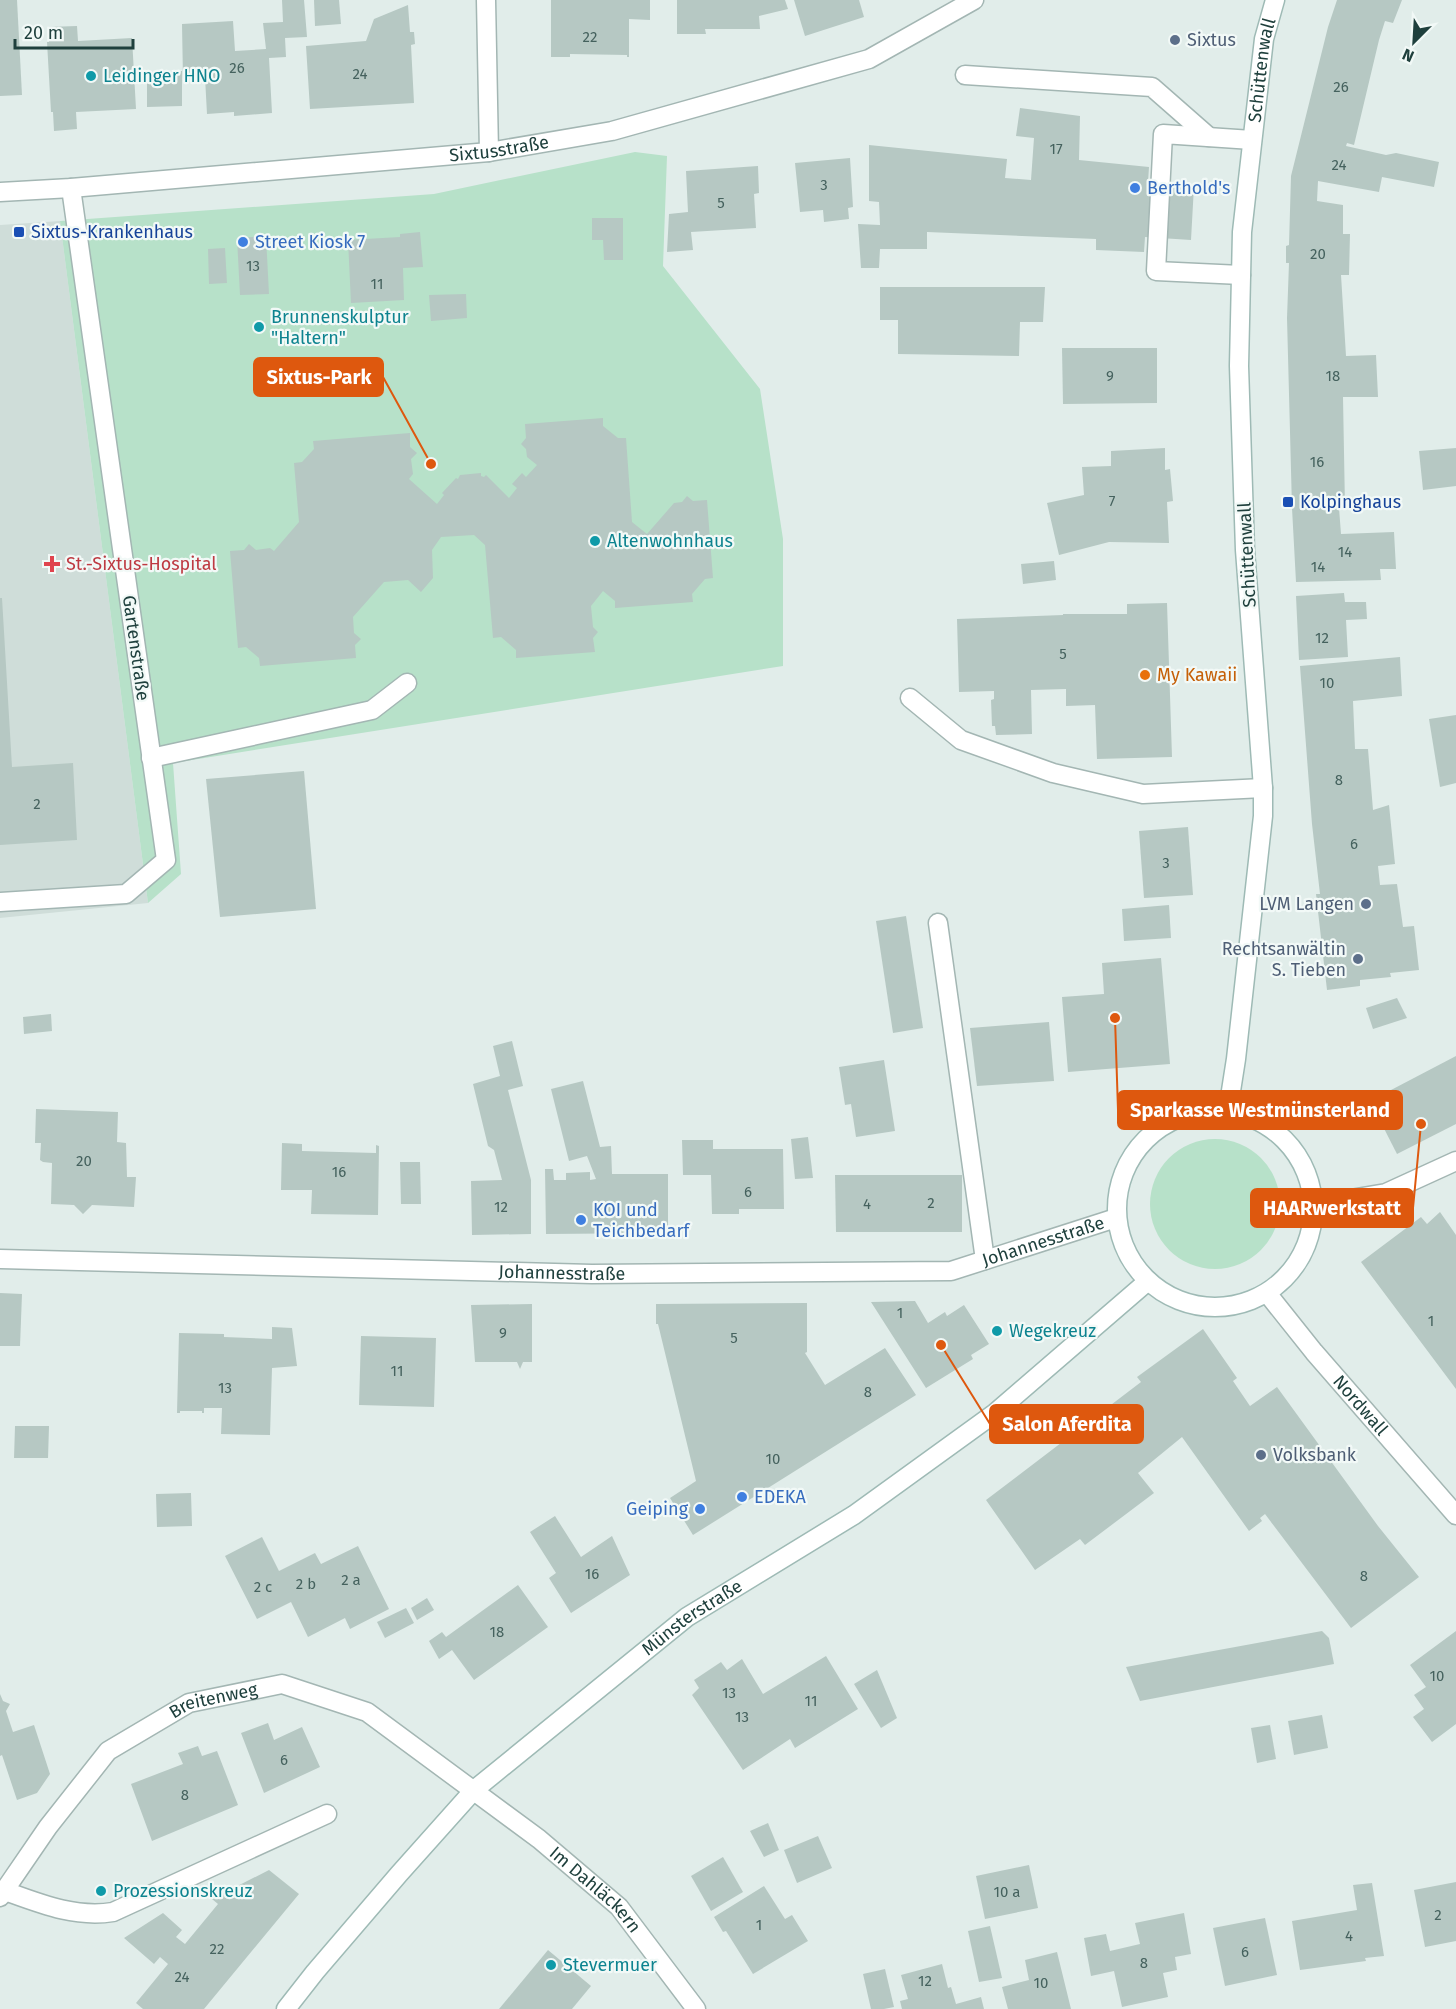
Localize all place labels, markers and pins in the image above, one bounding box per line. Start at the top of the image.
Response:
place label: Sixtus [1187,29,1236,51]
marker: Sixtus [1168,33,1182,47]
place label: Leidinger HNO [103,65,220,87]
marker: Leidinger HNO [84,69,98,83]
place label: Berthold's [1147,177,1230,199]
marker: Berthold's [1128,181,1142,195]
place label: Sixtus-Krankenhaus [31,221,193,243]
marker: Sixtus-Krankenhaus [12,225,26,239]
place label: Street Kiosk 7 [255,231,365,253]
marker: Street Kiosk 7 [236,235,250,249]
place label: Brunnenskulptur "Haltern" [271,306,409,349]
marker: Brunnenskulptur "Haltern" [252,320,266,334]
callout: Sixtus-Park [254,358,383,396]
place label: Kolpinghaus [1300,491,1401,513]
marker: Kolpinghaus [1281,495,1295,509]
place label: Altenwohnhaus [607,530,733,552]
marker: Altenwohnhaus [588,534,602,548]
place label: St.-Sixtus-Hospital [66,553,217,575]
marker: St.-Sixtus-Hospital [43,555,61,573]
place label: My Kawaii [1157,664,1237,686]
marker: My Kawaii [1138,668,1152,682]
place label: LVM Langen [1259,893,1354,915]
marker: LVM Langen [1359,897,1373,911]
place label: Rechtsanwältin S. Tieben [1222,938,1346,981]
marker: Rechtsanwältin S. Tieben [1351,952,1365,966]
callout: Sparkasse Westmünsterland [1118,1091,1402,1129]
callout: HAARwerkstatt [1251,1189,1413,1227]
place label: KOI und Teichbedarf [593,1199,691,1242]
marker: KOI und Teichbedarf [574,1213,588,1227]
place label: Wegekreuz [1009,1320,1096,1342]
marker: Wegekreuz [990,1324,1004,1338]
callout: Salon Aferdita [990,1405,1143,1443]
place label: Volksbank [1273,1444,1357,1466]
marker: Volksbank [1254,1448,1268,1462]
place label: EDEKA [754,1486,806,1508]
marker: EDEKA [735,1490,749,1504]
place label: Geiping [626,1498,689,1520]
marker: Geiping [693,1502,707,1516]
place label: Prozessionskreuz [113,1880,253,1902]
marker: Prozessionskreuz [94,1884,108,1898]
place label: Stevermuer [563,1954,657,1976]
marker: Stevermuer [544,1958,558,1972]

